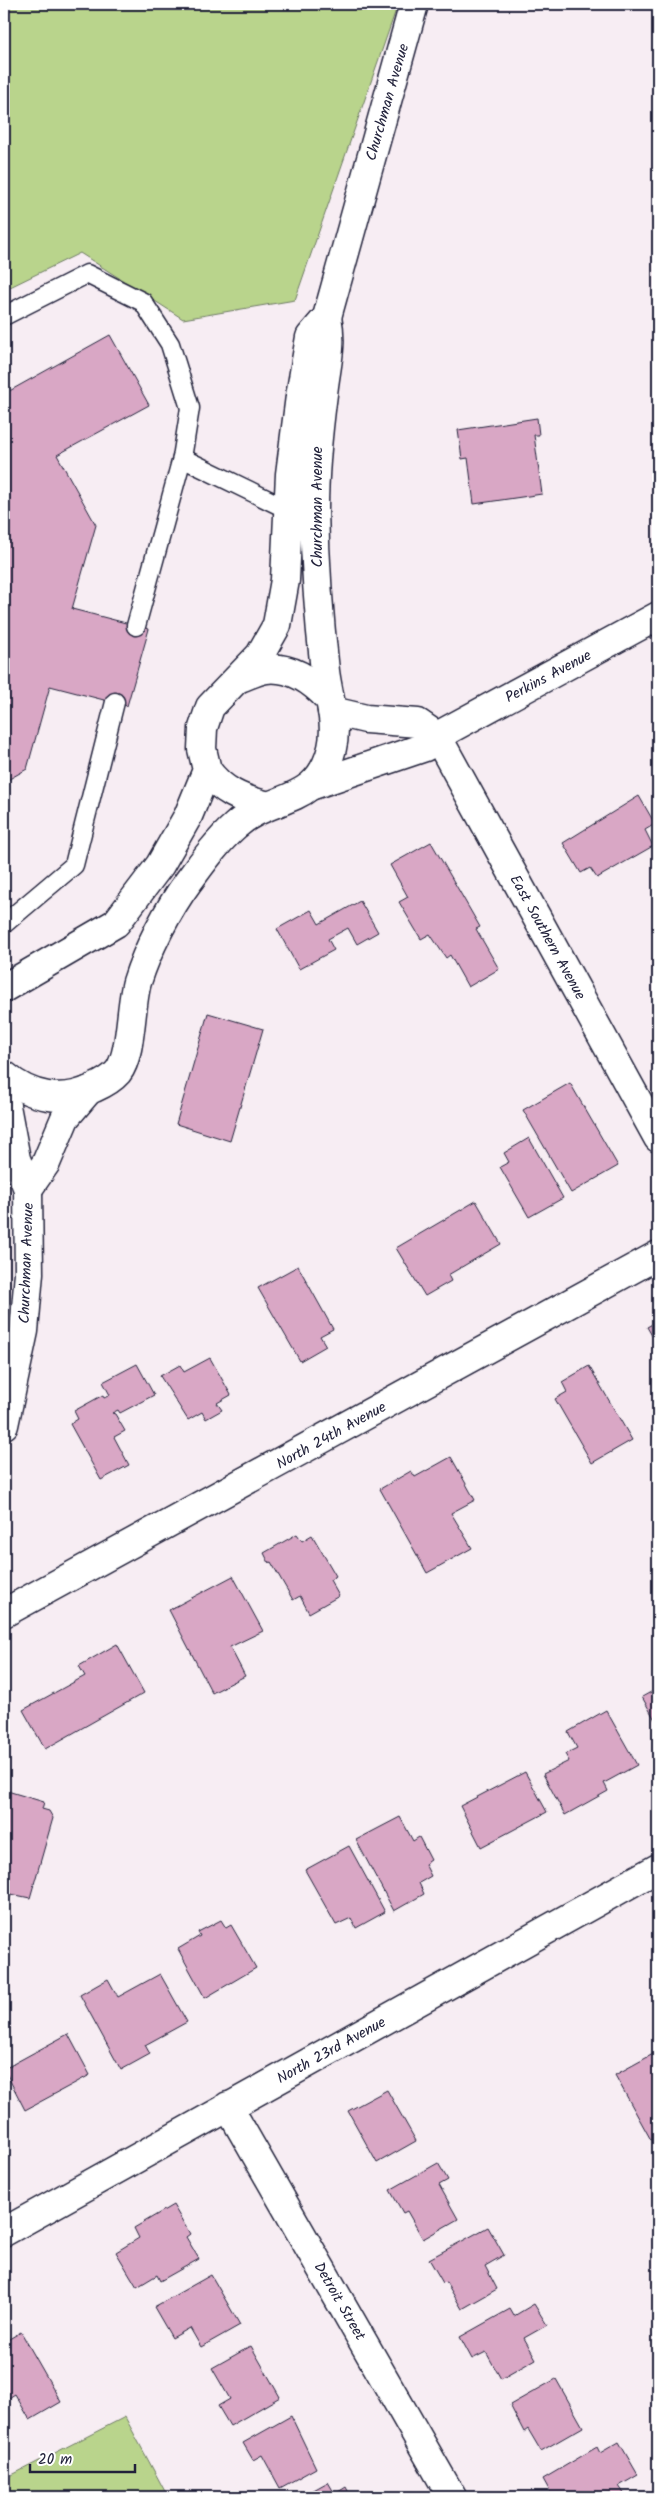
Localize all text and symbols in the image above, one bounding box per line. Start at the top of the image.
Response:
street label: Churchman Avenue [360,41,416,164]
street label: Churchman Avenue [306,446,330,568]
street label: Perkins Avenue [501,644,596,710]
street label: East Southern Avenue [503,871,592,1005]
street label: Churchman Avenue [13,1202,41,1324]
street label: North 24th Avenue [272,1395,391,1476]
street label: North 23rd Avenue [272,2011,391,2091]
street label: Detroit Street [307,2258,371,2346]
scale bar [30,2441,135,2473]
text: 20 m [38,2448,72,2472]

